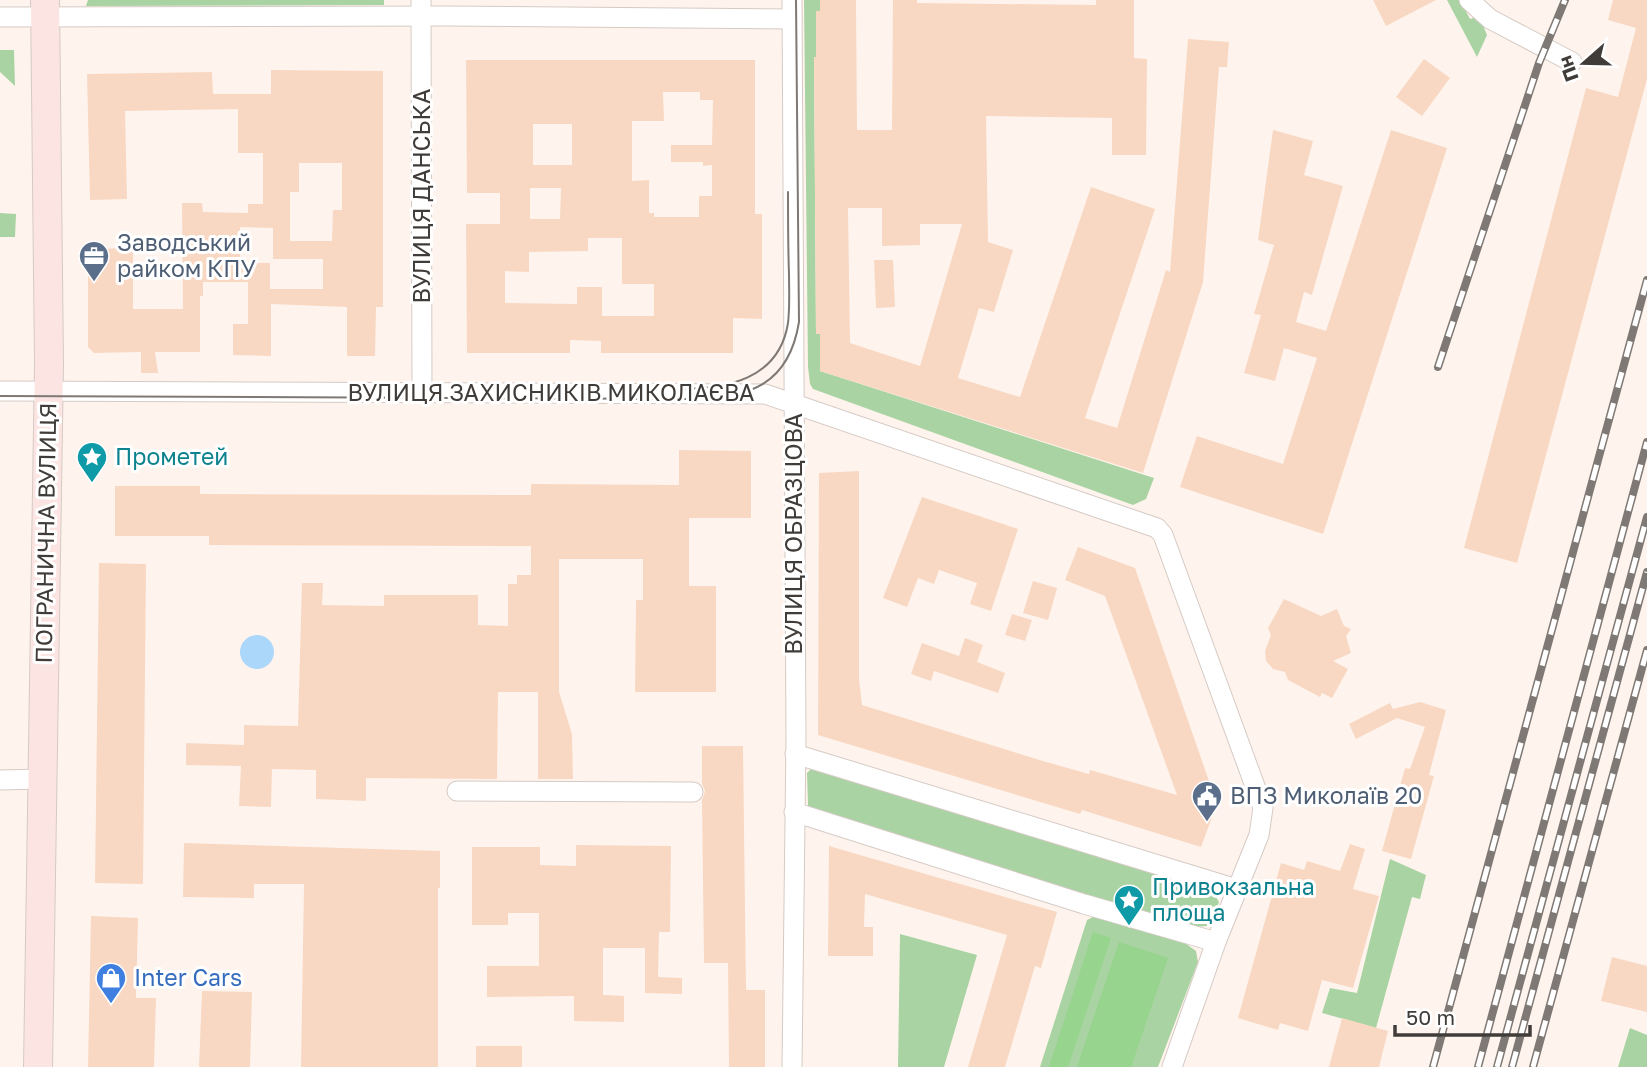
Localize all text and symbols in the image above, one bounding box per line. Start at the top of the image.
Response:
north arrow [1549,28,1619,98]
text: Пн [1552,53,1583,85]
street label: ВУЛИЦЯ ДАНСЬКА [407,89,435,303]
place label: Заводський райком КПУ [117,228,256,282]
office icon: Заводський райком КПУ [77,239,111,283]
street label: ВУЛИЦЯ ЗАХИСНИКІВ МИКОЛАЄВА [348,378,754,406]
street label: ПОГРАНИЧНА ВУЛИЦЯ [29,402,61,664]
street label: ВУЛИЦЯ ОБРАЗЦОВА [779,413,807,655]
place icon: Прометей [75,440,109,484]
place label: Прометей [115,442,228,470]
public building icon: ВПЗ Миколаїв 20 [1190,779,1224,823]
place label: ВПЗ Миколаїв 20 [1230,781,1422,809]
place label: Привокзальна площа [1152,872,1315,926]
place icon: Привокзальна площа [1112,883,1146,927]
shop icon: Inter Cars [94,961,128,1005]
place label: Inter Cars [134,963,242,991]
scale bar [1395,993,1530,1038]
text: 50 m [1406,1004,1455,1030]

